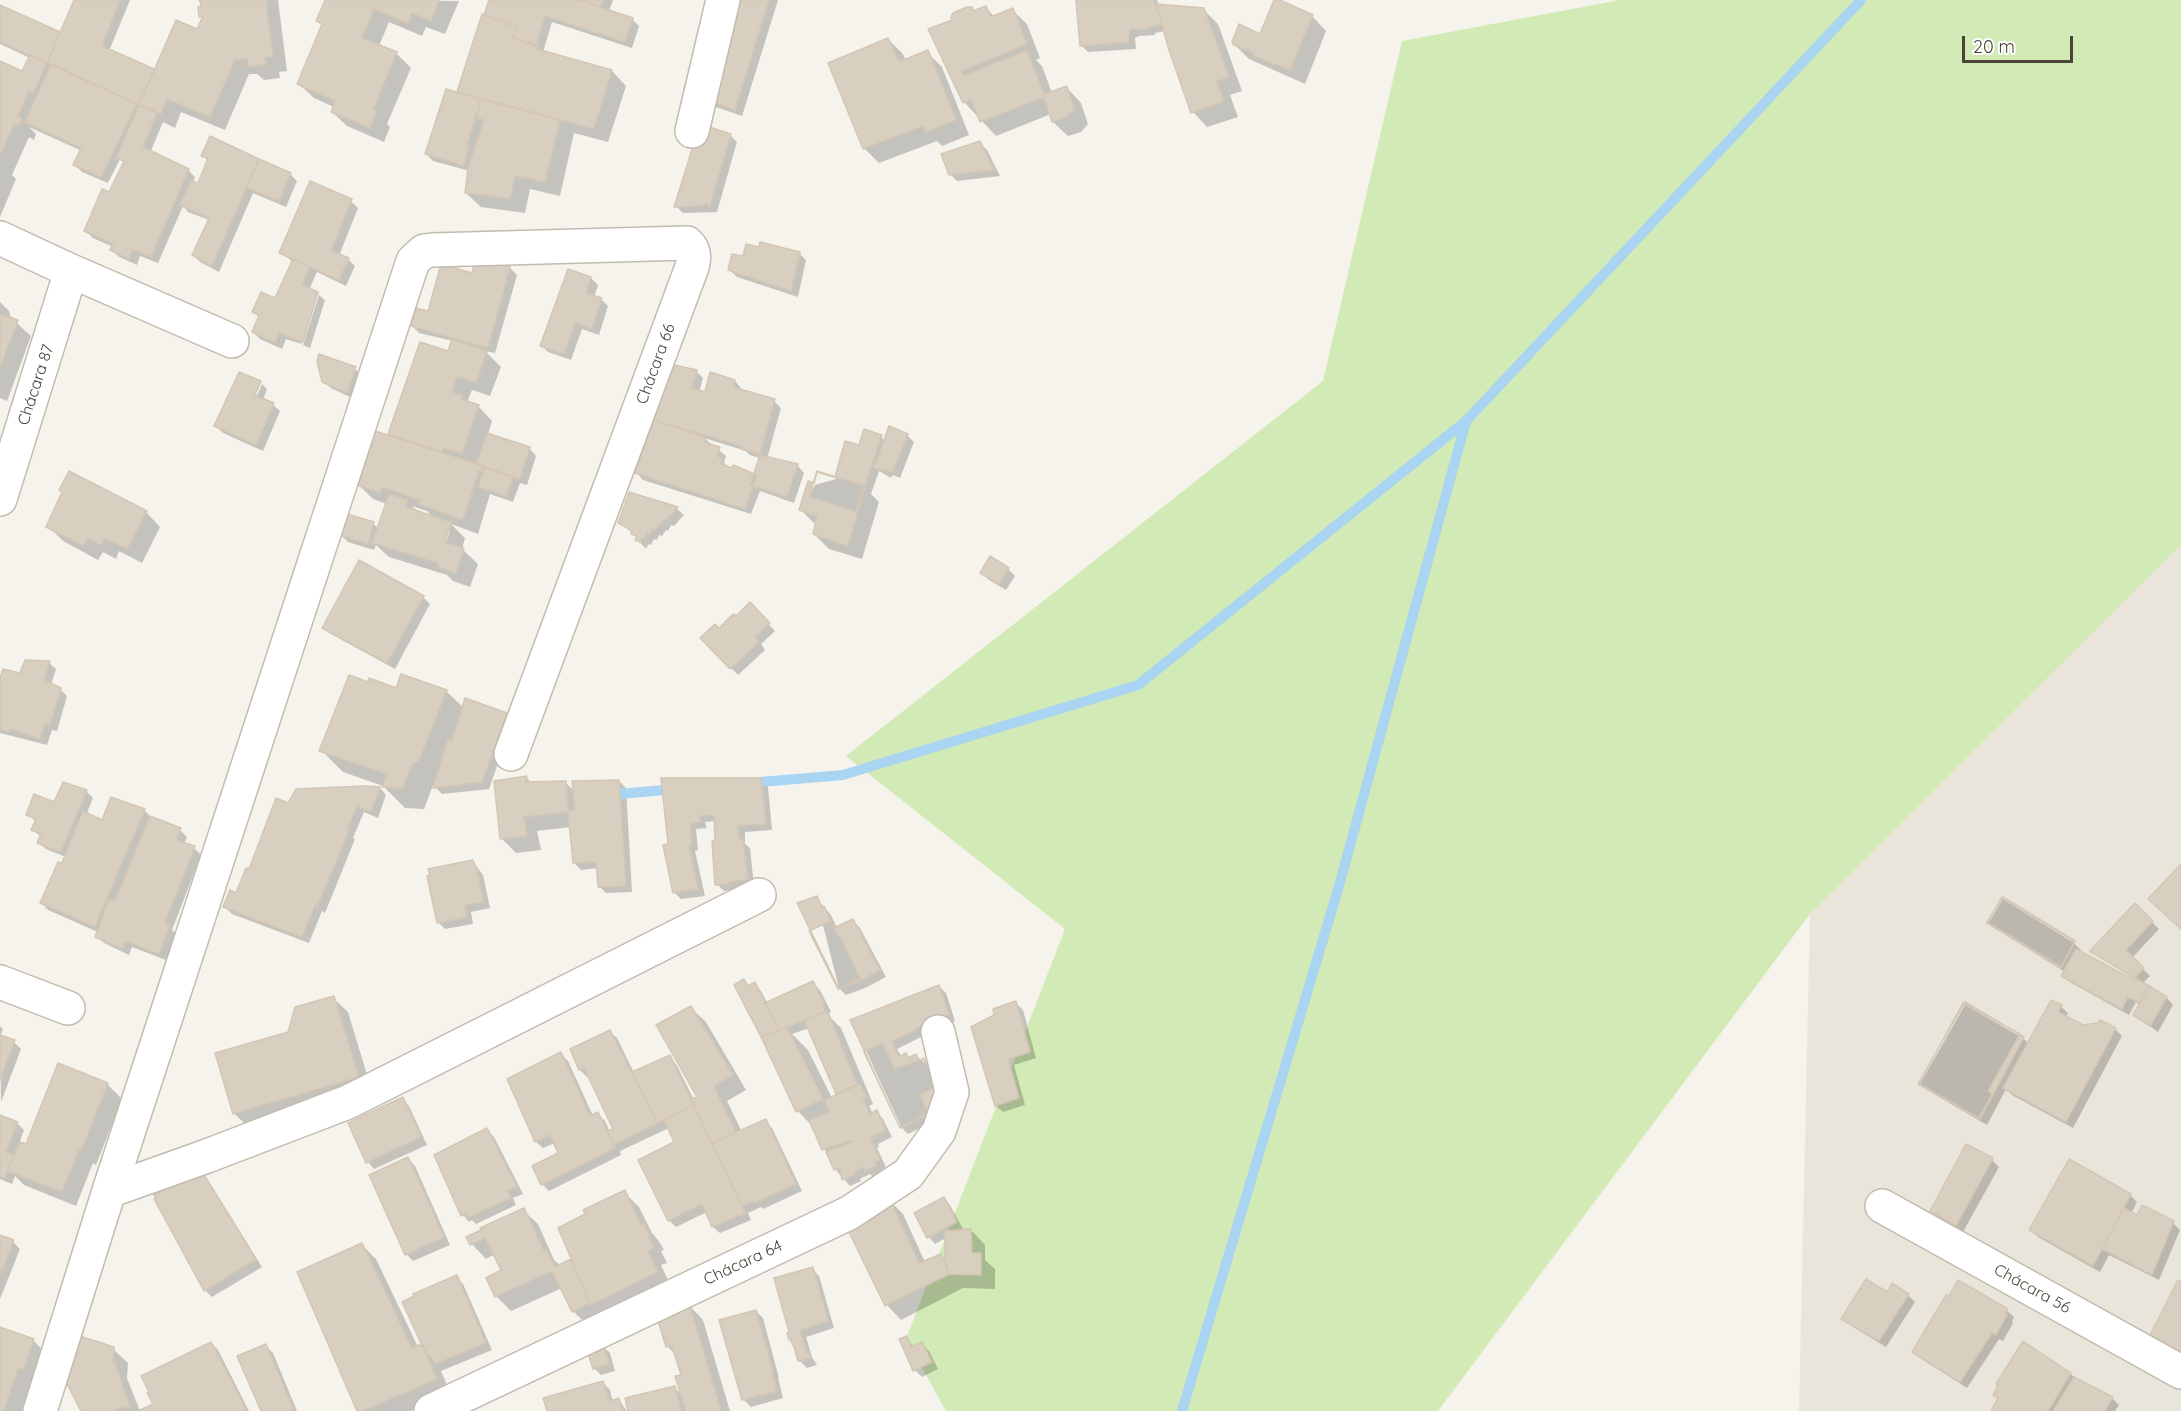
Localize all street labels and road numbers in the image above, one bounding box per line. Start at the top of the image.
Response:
street label: Chácara 66 [633,321,679,407]
street label: Chácara 87 [14,342,58,428]
street label: Chácara 64 [701,1236,785,1290]
street label: Chácara 56 [1990,1260,2074,1318]

